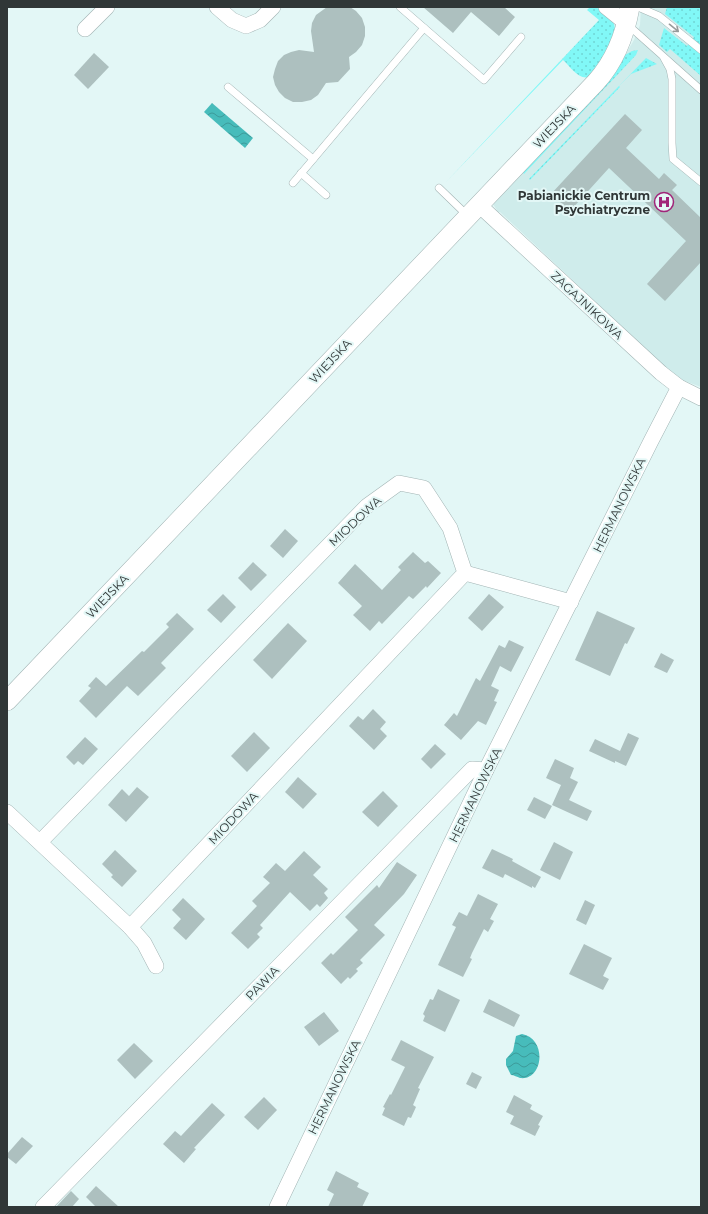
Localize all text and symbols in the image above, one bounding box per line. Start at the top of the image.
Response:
one-way arrow [669,24,680,32]
street label: WIEJSKA [529,101,579,151]
place label: Pabianickie Centrum Psychiatryczne [518,188,650,217]
hospital icon: Pabianickie Centrum Psychiatryczne [653,191,675,213]
street label: ZAGAJNIKOWA [548,268,626,343]
street label: WIEJSKA [306,335,355,386]
street label: HERMANOWSKA [590,455,649,555]
street label: MIODOWA [326,493,385,549]
street label: WIEJSKA [82,571,132,621]
street label: HERMANOWSKA [446,745,505,845]
street label: MIODOWA [205,788,261,847]
street label: PAWIA [242,963,282,1003]
street label: HERMANOWSKA [305,1037,364,1137]

